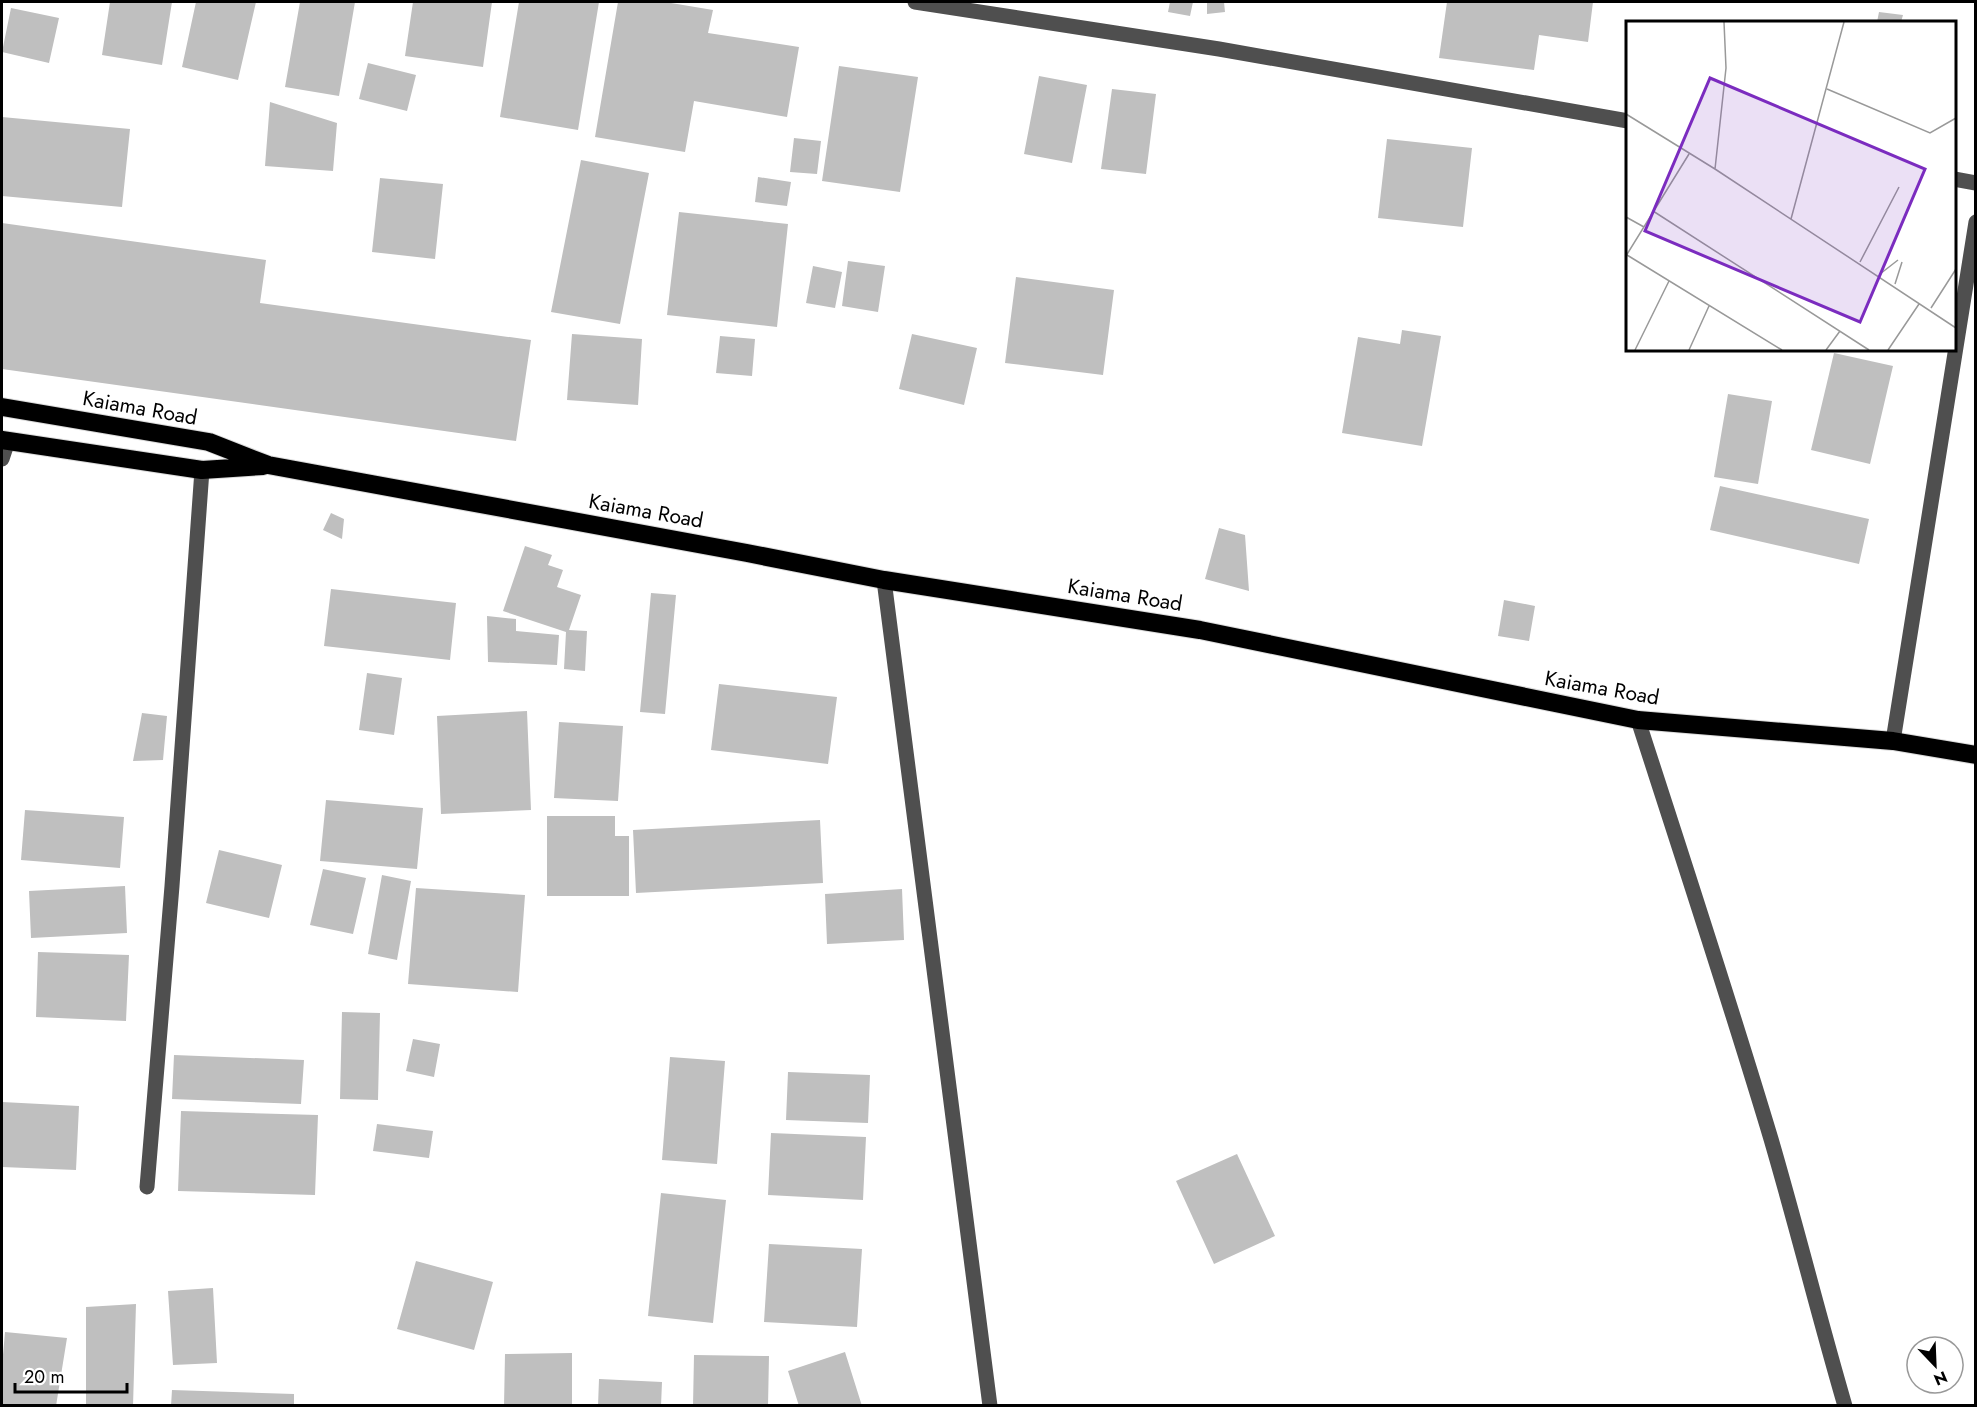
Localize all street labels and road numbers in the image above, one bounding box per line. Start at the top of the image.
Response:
street label: Kaiama Road [80,383,200,433]
street label: Kaiama Road [586,486,706,536]
street label: Kaiama Road [1066,571,1184,619]
street label: Kaiama Road [1542,663,1662,713]

